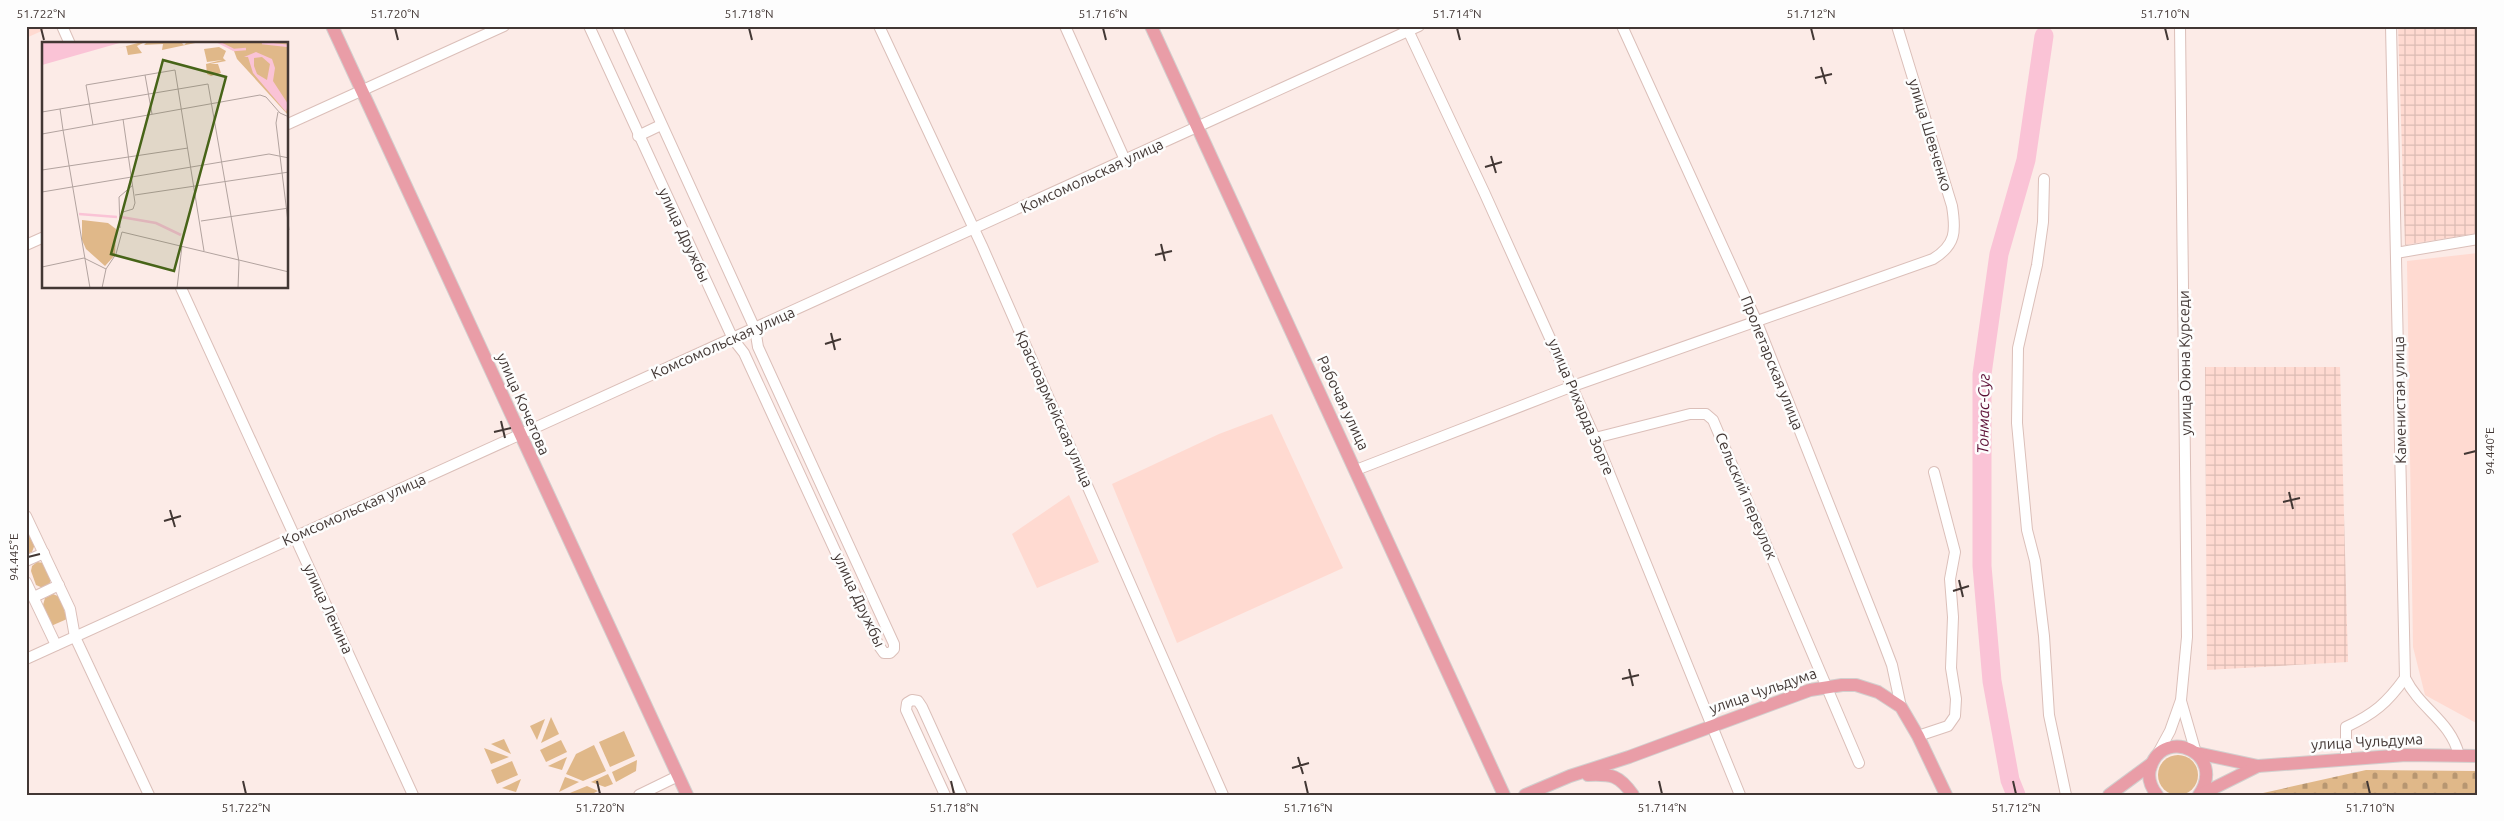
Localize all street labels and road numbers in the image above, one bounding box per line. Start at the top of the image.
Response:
street label: улица Шевченко [1905,77,1956,193]
street label: Комсомольская улица [1018,135,1166,216]
street label: улица Дружбы [655,185,714,285]
street label: улица Оюна Курседи [2175,290,2194,436]
street label: Пролетарская улица [1738,293,1807,432]
street label: Комсомольская улица [648,303,797,382]
street label: Красноармейская улица [1012,328,1097,490]
street label: улица Рихарда Зорге [1545,336,1618,478]
street label: Каменистая улица [2390,336,2409,464]
street label: улица Кочетова [493,350,554,457]
street label: Рабочая улица [1314,353,1373,453]
street label: Сельский переулок [1712,430,1781,562]
street label: Комсомольская улица [279,470,428,549]
street label: улица Дружбы [830,550,889,650]
street label: улица Ленина [300,561,357,656]
street label: улица Чульдума [1707,664,1819,717]
street label: улица Чульдума [2310,730,2423,753]

